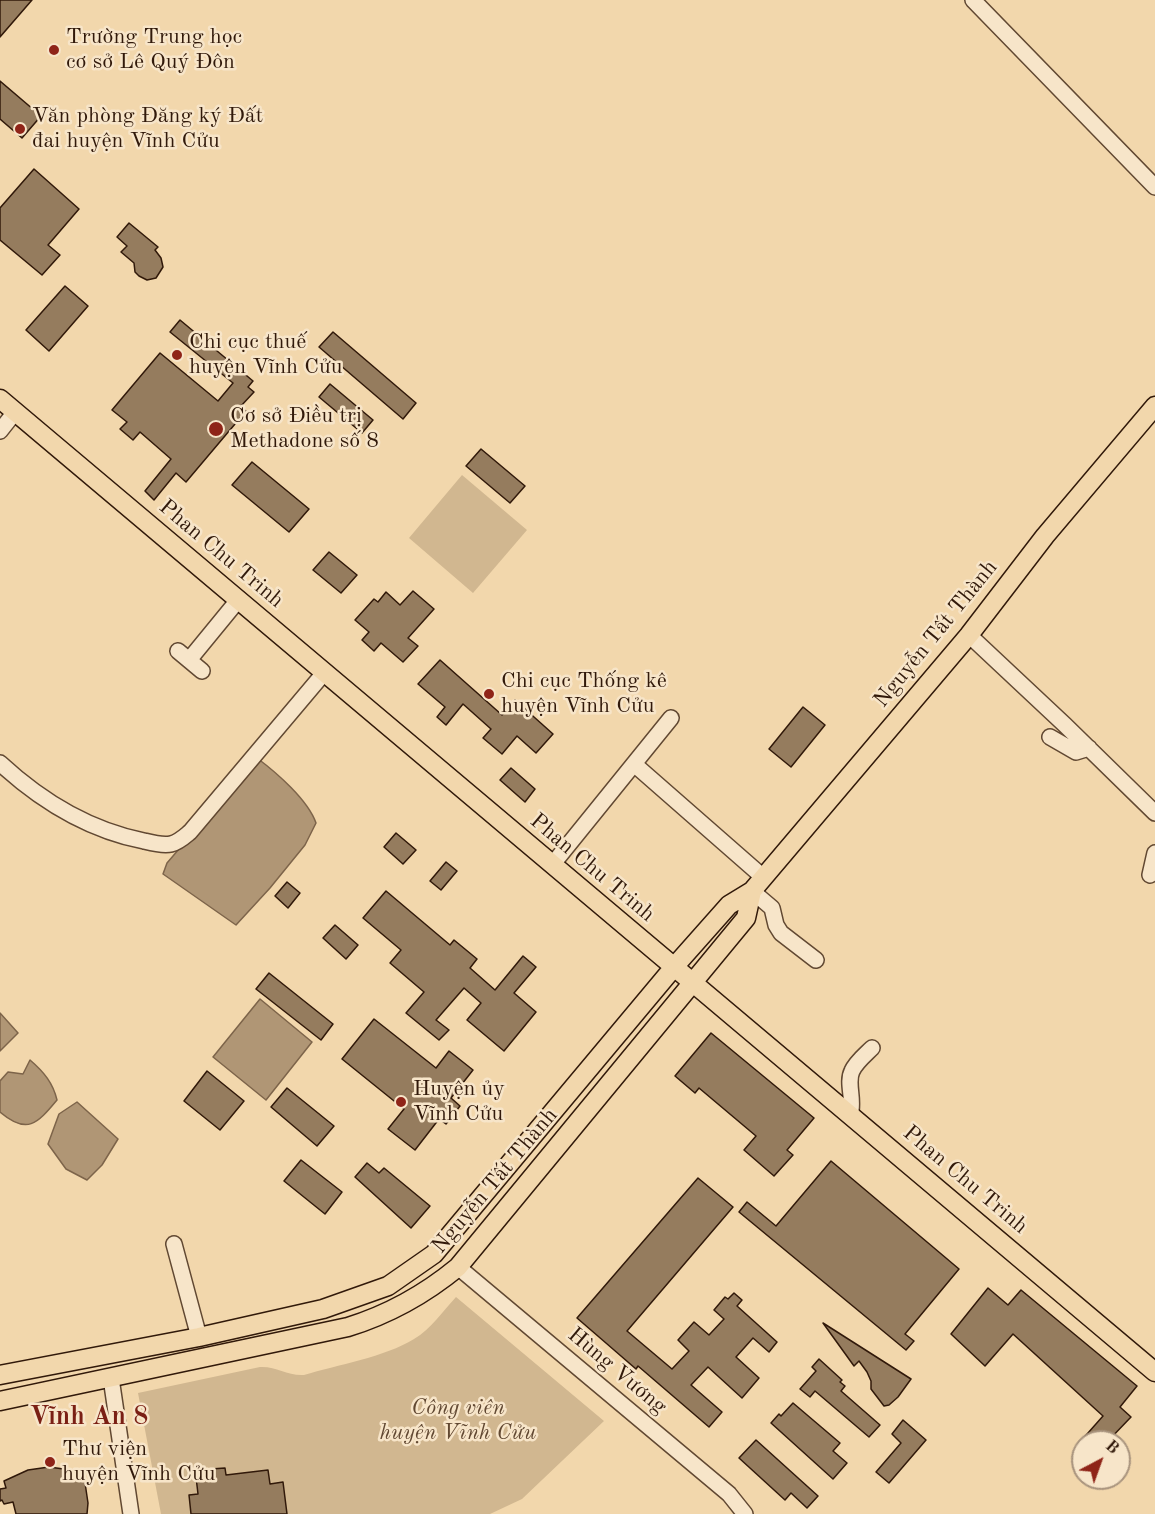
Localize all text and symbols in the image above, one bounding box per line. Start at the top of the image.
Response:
place label: Trường Trung học cơ sở Lê Quý Đôn [66,24,242,76]
marker: Trường Trung học cơ sở Lê Quý Đôn [47,43,61,57]
place label: Văn phòng Đăng ký Đất đai huyện Vĩnh Cửu [32,103,263,154]
marker: Văn phòng Đăng ký Đất đai huyện Vĩnh Cửu [13,122,27,136]
place label: Chi cục thuế huyện Vĩnh Cửu [189,329,342,380]
marker: Chi cục thuế huyện Vĩnh Cửu [170,348,184,362]
place label: Cơ sở Điều trị Methadone số 8 [230,403,379,454]
marker: Cơ sở Điều trị Methadone số 8 [207,420,225,438]
street label: Phan Chu Trinh [153,494,289,614]
street label: Nguyễn Tất Thành [868,555,1004,713]
place label: Chi cục Thống kê huyện Vĩnh Cửu [501,668,667,720]
marker: Chi cục Thống kê huyện Vĩnh Cửu [482,687,496,701]
street label: Phan Chu Trinh [524,808,660,928]
place label: Huyện ủy Vĩnh Cửu [413,1076,505,1128]
marker: Huyện ủy Vĩnh Cửu [394,1095,408,1109]
street label: Nguyễn Tất Thành [426,1103,564,1259]
street label: Phan Chu Trinh [897,1120,1033,1240]
street label: Hùng Vương [562,1322,672,1420]
park label: Công viên huyện Vĩnh Cửu [380,1395,536,1446]
district label: Vĩnh An 8 [30,1401,148,1433]
north arrow [1071,1430,1131,1490]
place label: Thư viện huyện Vĩnh Cửu [62,1436,215,1488]
text: B [1102,1438,1121,1458]
marker: Thư viện huyện Vĩnh Cửu [43,1455,57,1469]

